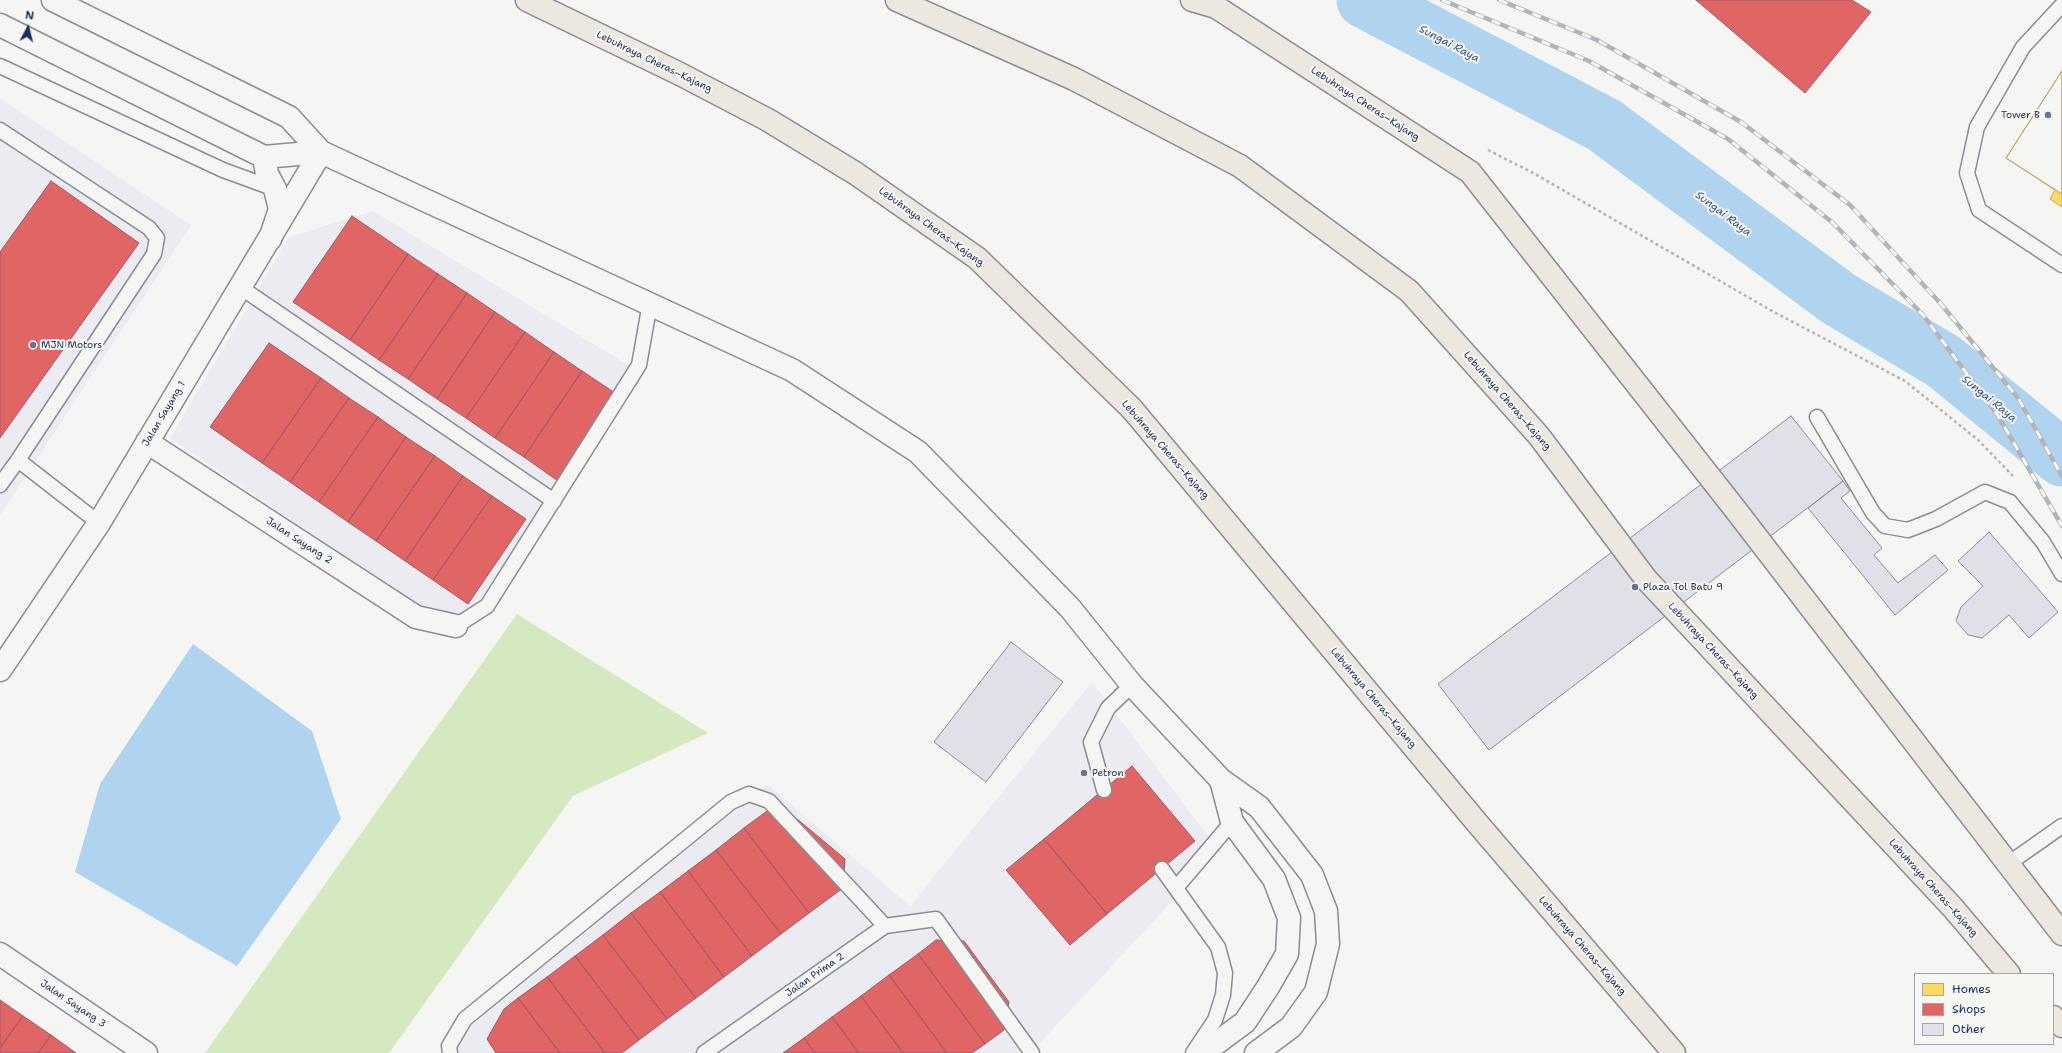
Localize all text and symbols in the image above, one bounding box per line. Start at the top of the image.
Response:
north arrow [8,8,48,48]
text: N [24,8,35,24]
water label: Sungai Raya [1416,23,1482,65]
street label: Lebuhraya Cheras–Kajang [594,29,714,95]
street label: Lebuhraya Cheras–Kajang [1308,64,1422,144]
place label: Tower B [2001,109,2040,121]
marker: Tower B [2043,110,2053,120]
street label: Lebuhraya Cheras–Kajang [876,185,986,269]
water label: Sungai Raya [1692,189,1754,239]
place label: MJN Motors [41,339,102,351]
marker: MJN Motors [28,340,38,350]
street label: Lebuhraya Cheras–Kajang [1461,349,1553,453]
water label: Sungai Raya [1959,373,2019,425]
street label: Jalan Sayang 1 [140,379,188,449]
street label: Lebuhraya Cheras–Kajang [1119,398,1211,502]
street label: Jalan Sayang 2 [264,515,334,567]
place label: Plaza Tol Batu 9 [1643,581,1723,593]
marker: Plaza Tol Batu 9 [1630,582,1640,592]
street label: Lebuhraya Cheras–Kajang [1665,600,1761,702]
street label: Lebuhraya Cheras–Kajang [1328,645,1418,751]
place label: Petron [1092,767,1124,779]
marker: Petron [1079,768,1089,778]
street label: Lebuhraya Cheras–Kajang [1886,837,1980,939]
street label: Lebuhraya Cheras–Kajang [1536,894,1628,998]
street label: Jalan Prima 2 [783,950,847,1000]
legend [1914,973,2054,1045]
street label: Jalan Sayang 3 [38,978,108,1030]
text: Homes [1952,981,1991,997]
text: Shops [1952,1001,1986,1017]
text: Other [1952,1021,1985,1037]

